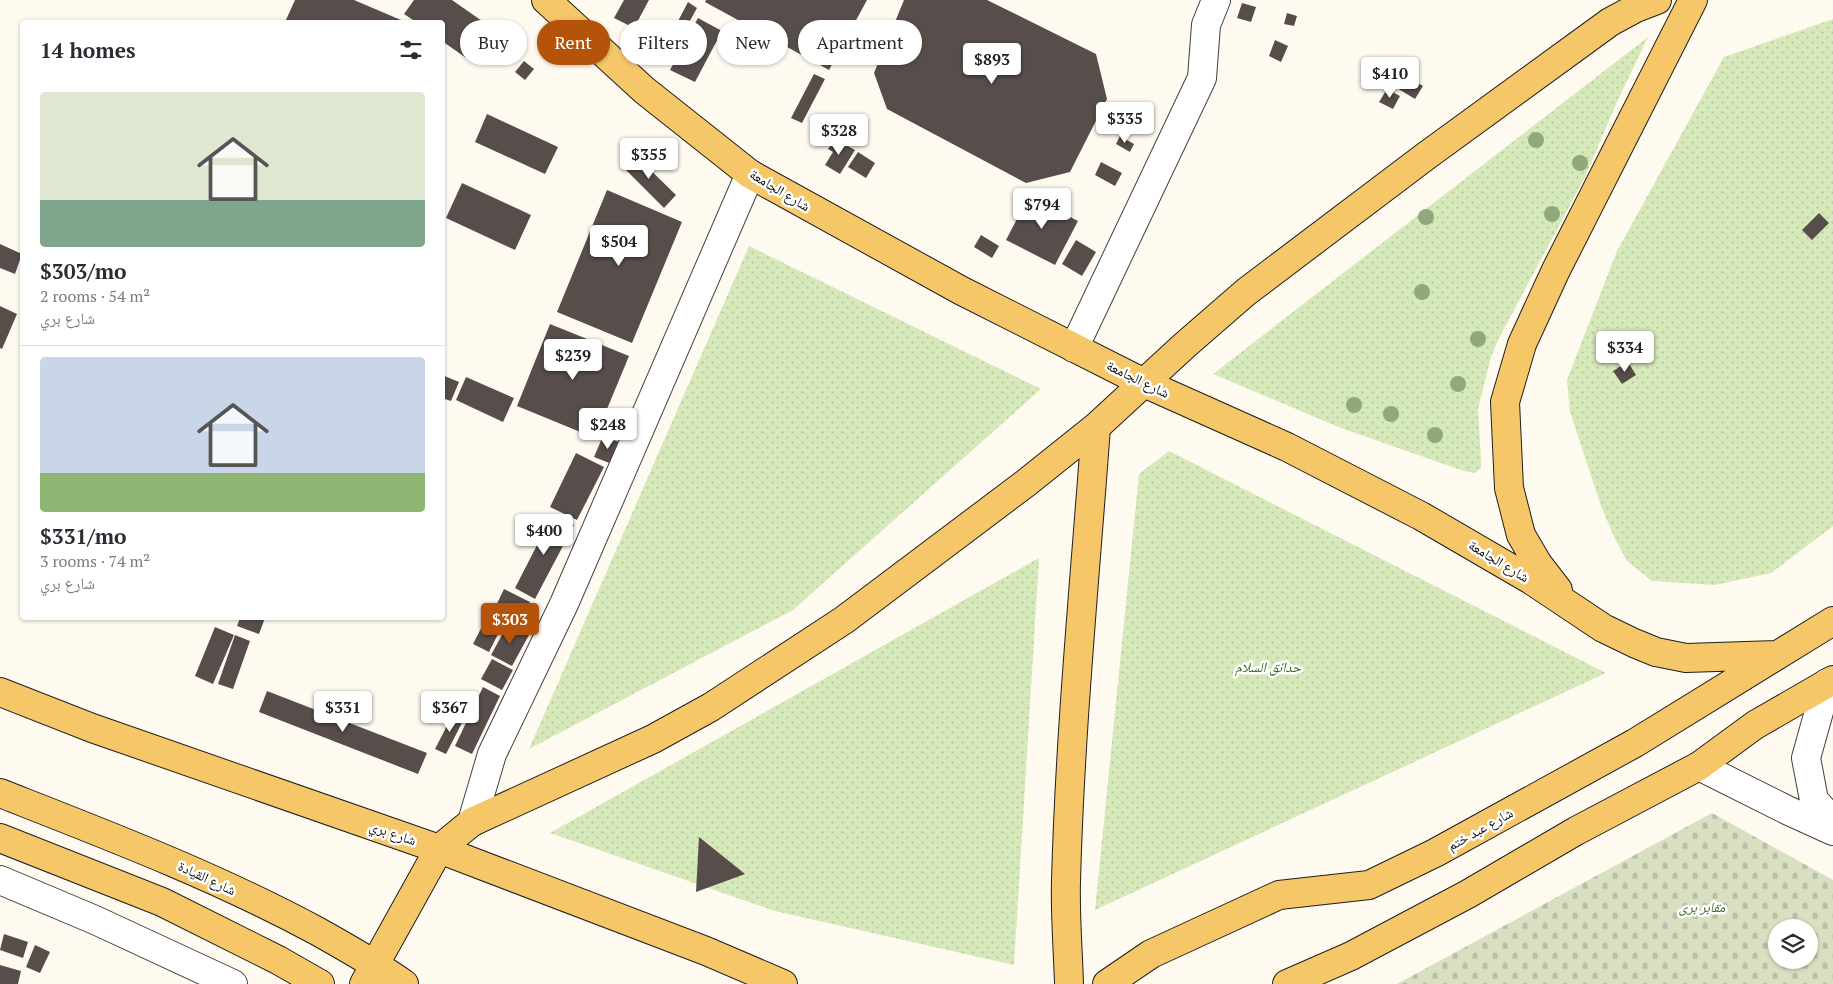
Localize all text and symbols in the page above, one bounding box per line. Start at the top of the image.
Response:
chip: Buy [460,20,527,65]
chip: Rent [537,20,610,65]
chip: Filters [620,20,707,65]
chip: New [717,20,788,65]
chip: Apartment [798,20,922,65]
text: 14 homes [40,36,136,64]
icon: filters [397,36,425,64]
pin: $893 [962,42,1022,85]
text: $893 [974,48,1010,70]
pin: $410 [1360,56,1420,99]
text: $410 [1372,62,1408,84]
pin: $335 [1095,102,1155,144]
text: $335 [1107,107,1143,129]
pin: $328 [809,114,869,156]
text: $328 [821,119,857,141]
icon: home [188,124,278,214]
pin: $355 [619,138,679,180]
text: $355 [631,143,667,165]
street label: شارع الجامعة [746,164,814,216]
pin: $794 [1012,188,1072,230]
text: $794 [1024,193,1060,215]
pin: $504 [589,224,649,267]
text: $504 [601,230,637,252]
text: $303/mo [40,257,127,285]
text: 2 rooms · 54 m² [40,285,150,307]
text: شارع بري [40,307,95,329]
pin: $334 [1595,330,1655,373]
text: $334 [1607,336,1643,358]
pin: $239 [543,338,603,381]
text: $239 [555,344,591,366]
street label: شارع الجامعة [1103,355,1173,403]
icon: home [188,390,278,480]
pin: $248 [578,408,638,450]
text: $248 [590,413,626,435]
pin: $400 [514,514,574,556]
text: $400 [526,519,562,541]
text: $331/mo [40,522,127,550]
street label: شارع الجامعة [1465,535,1533,587]
text: 3 rooms · 74 m² [40,550,150,572]
text: شارع بري [40,572,95,594]
pin: $303 [480,602,540,645]
text: $303 [492,608,528,630]
park label: حدائق السلام [1235,657,1302,677]
pin: $331 [313,690,373,733]
pin: $367 [420,690,480,733]
text: $331 [325,696,361,718]
text: $367 [432,696,468,718]
street label: شارع عبد ختم [1443,803,1517,855]
street label: شارع بري [366,816,419,852]
street label: شارع القيادة [175,856,239,900]
park label: مقابر برى [1679,897,1726,916]
map controls [1768,919,1818,969]
button: layers [1768,919,1818,969]

